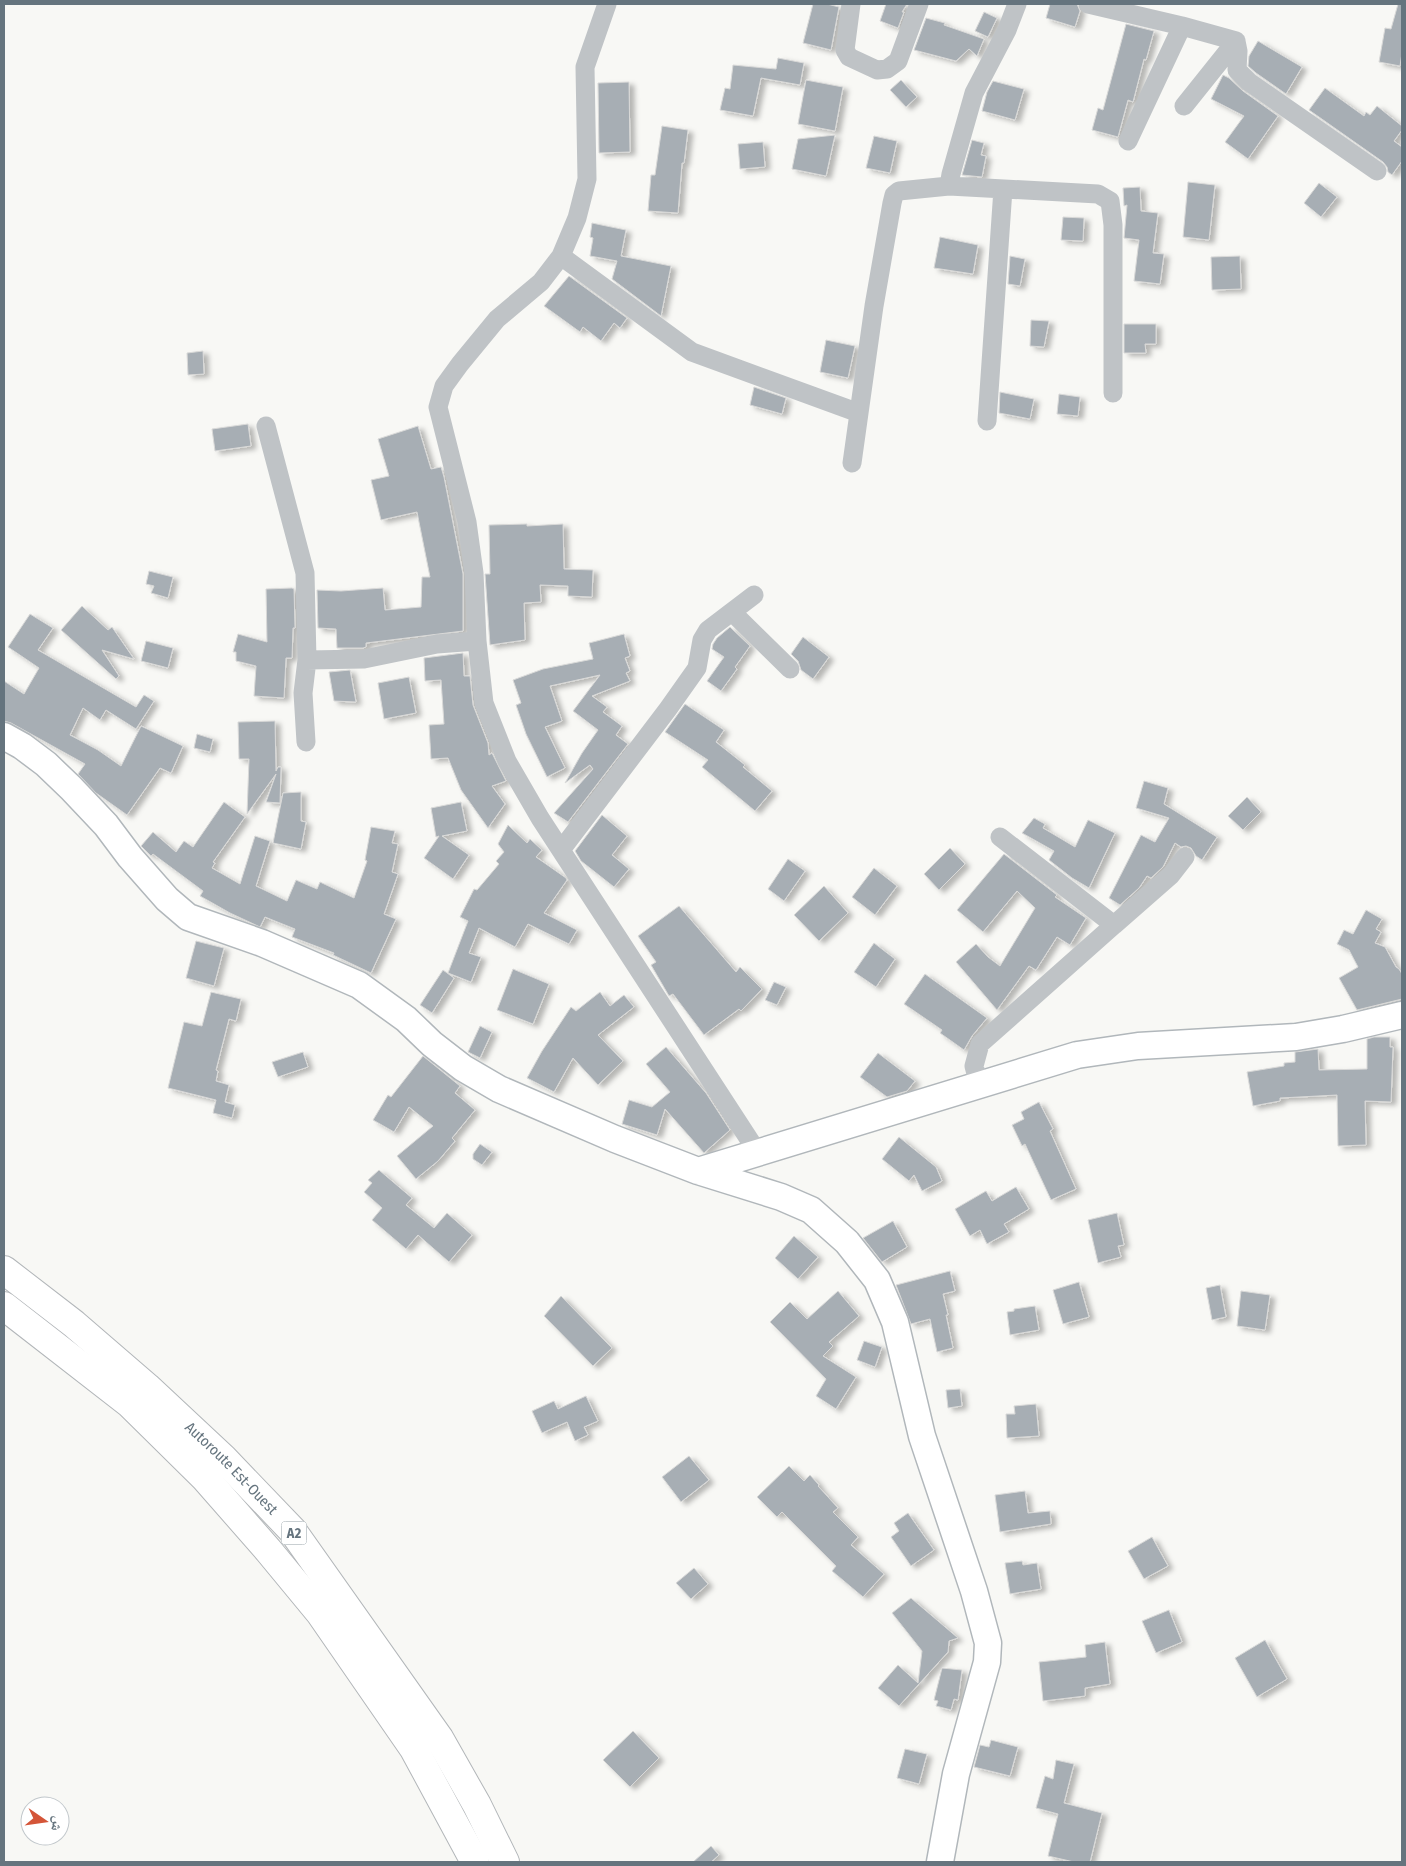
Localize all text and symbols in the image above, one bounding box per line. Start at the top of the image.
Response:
street label: Autoroute Est-Ouest [181,1418,281,1518]
road number: A2 [282,1522,306,1545]
north arrow [20,1796,70,1846]
text: ش [47,1815,67,1833]

